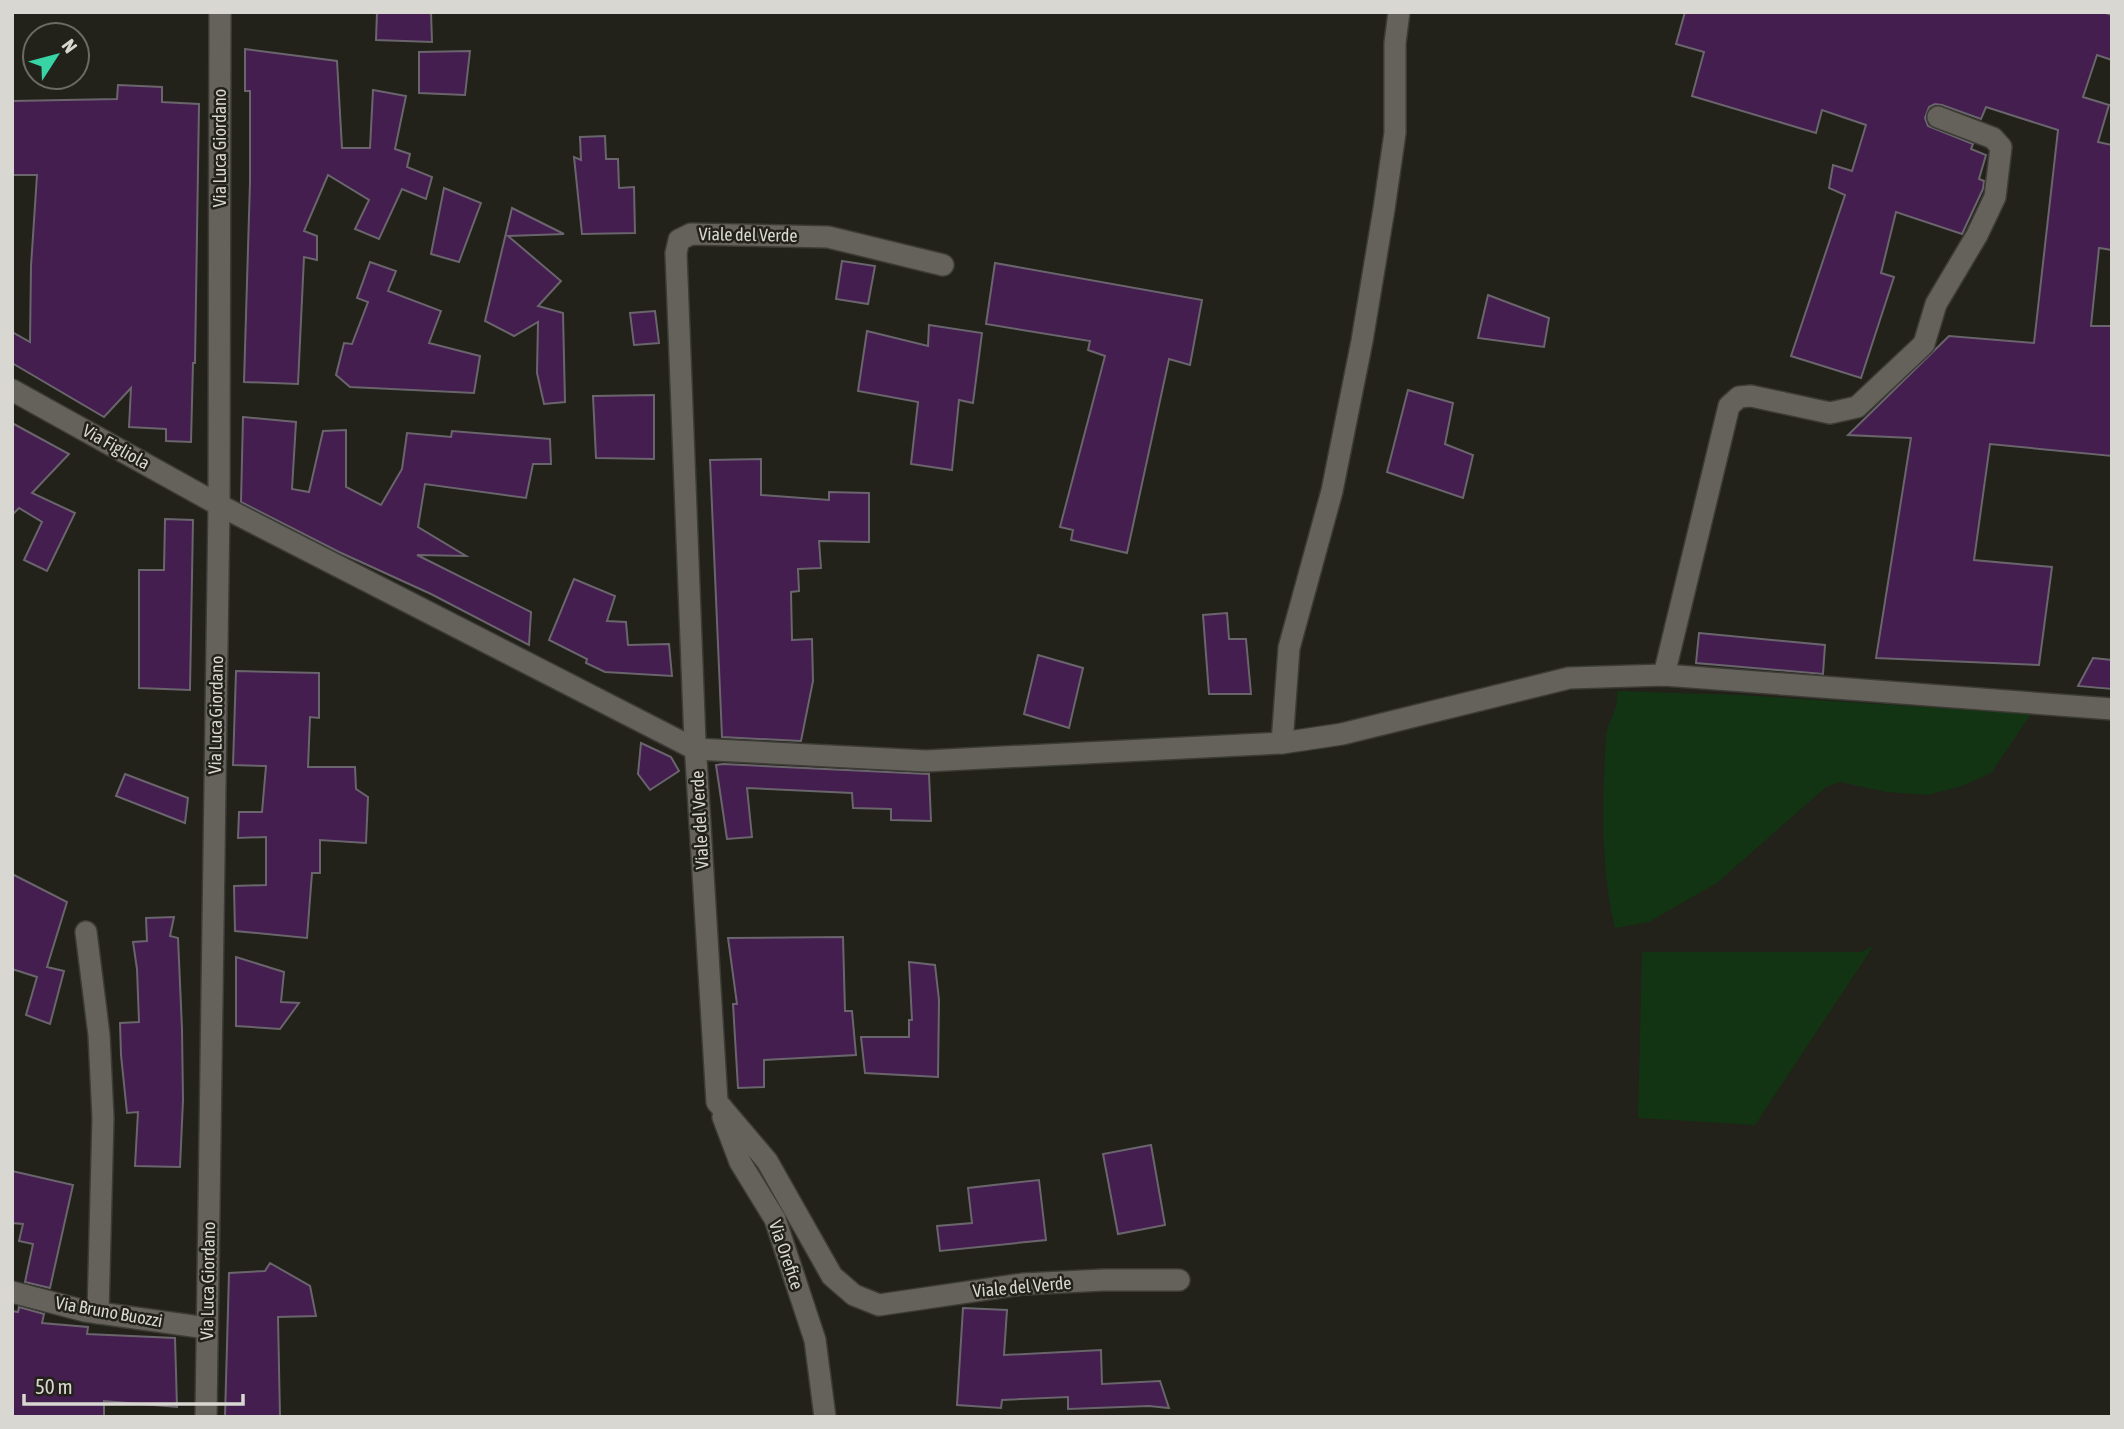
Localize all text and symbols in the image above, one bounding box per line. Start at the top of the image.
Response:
north arrow [21,21,91,91]
text: N [58,35,82,57]
street label: Via Luca Giordano [209,89,230,207]
street label: Viale del Verde [698,223,798,246]
street label: Via Figliola [79,420,153,474]
street label: Via Luca Giordano [204,656,227,774]
street label: Viale del Verde [686,770,713,870]
street label: Via Orefice [765,1218,808,1292]
street label: Via Luca Giordano [196,1222,219,1340]
street label: Viale del Verde [972,1272,1072,1301]
street label: Via Bruno Buozzi [54,1292,164,1331]
scale bar [24,1362,243,1406]
text: 50 m [35,1374,73,1398]

